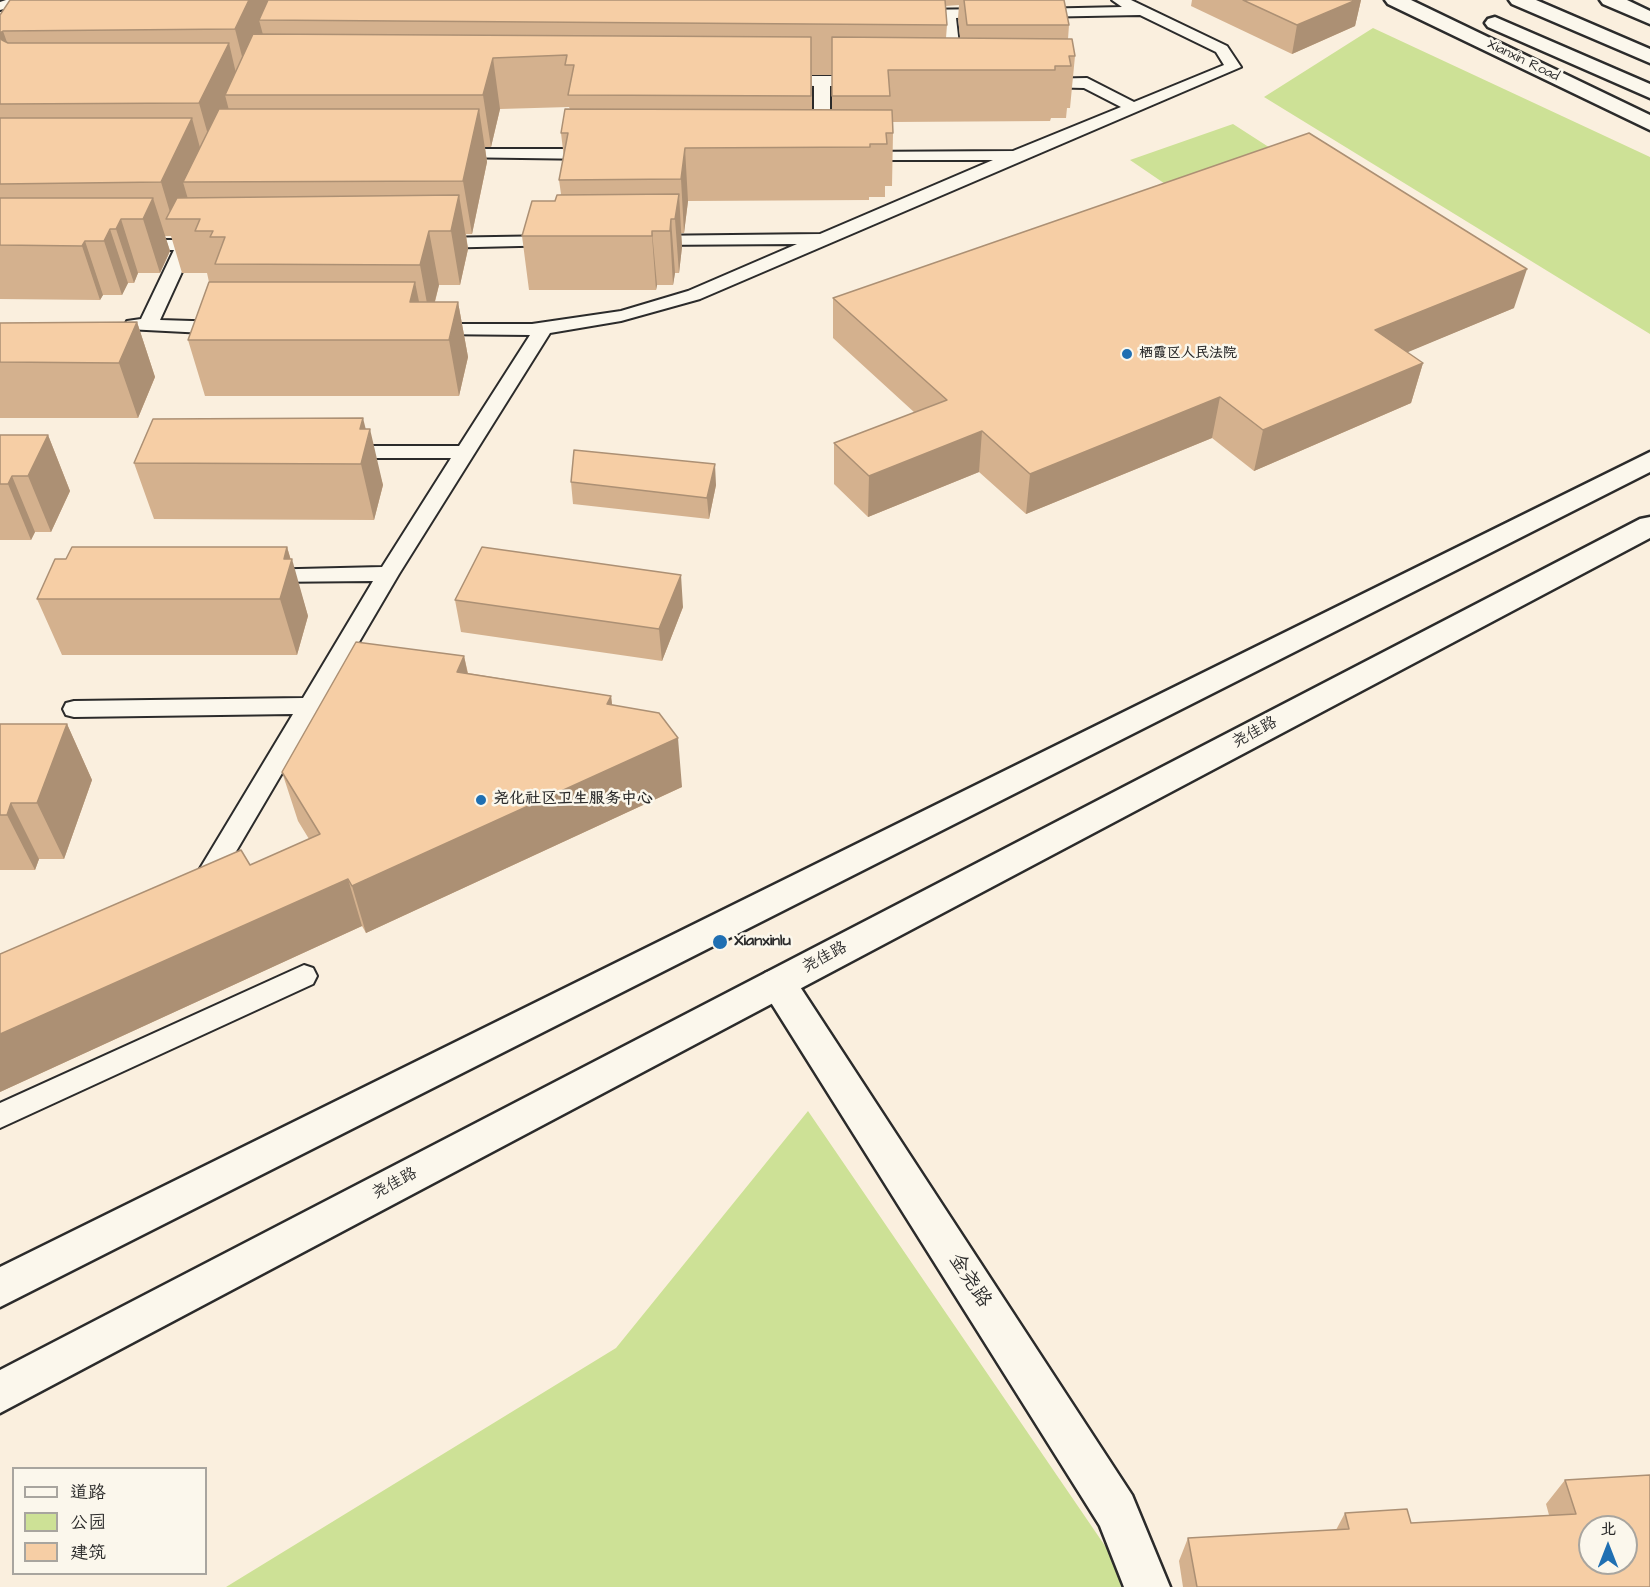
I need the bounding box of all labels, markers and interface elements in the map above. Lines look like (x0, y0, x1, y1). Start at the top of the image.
street label: Xianxin Road (1484, 36, 1562, 86)
place label: 栖霞区人民法院 (1139, 346, 1237, 362)
marker: 栖霞区人民法院 (1120, 347, 1134, 361)
street label: 尧佳路 (1229, 713, 1281, 753)
place label: 尧化社区卫生服务中心 (493, 790, 653, 810)
marker: 尧化社区卫生服务中心 (474, 793, 488, 807)
place label: Xianxinlu (734, 932, 791, 952)
marker: Xianxinlu (711, 933, 729, 951)
street label: 尧佳路 (799, 938, 851, 978)
street label: 尧佳路 (369, 1164, 421, 1204)
street label: 金尧路 (943, 1249, 995, 1313)
legend (12, 1467, 207, 1575)
text: 道路 (70, 1480, 106, 1505)
text: 公园 (70, 1510, 106, 1535)
north arrow (1578, 1515, 1638, 1575)
text: 北 (1600, 1518, 1616, 1540)
text: 建筑 (70, 1540, 106, 1565)

